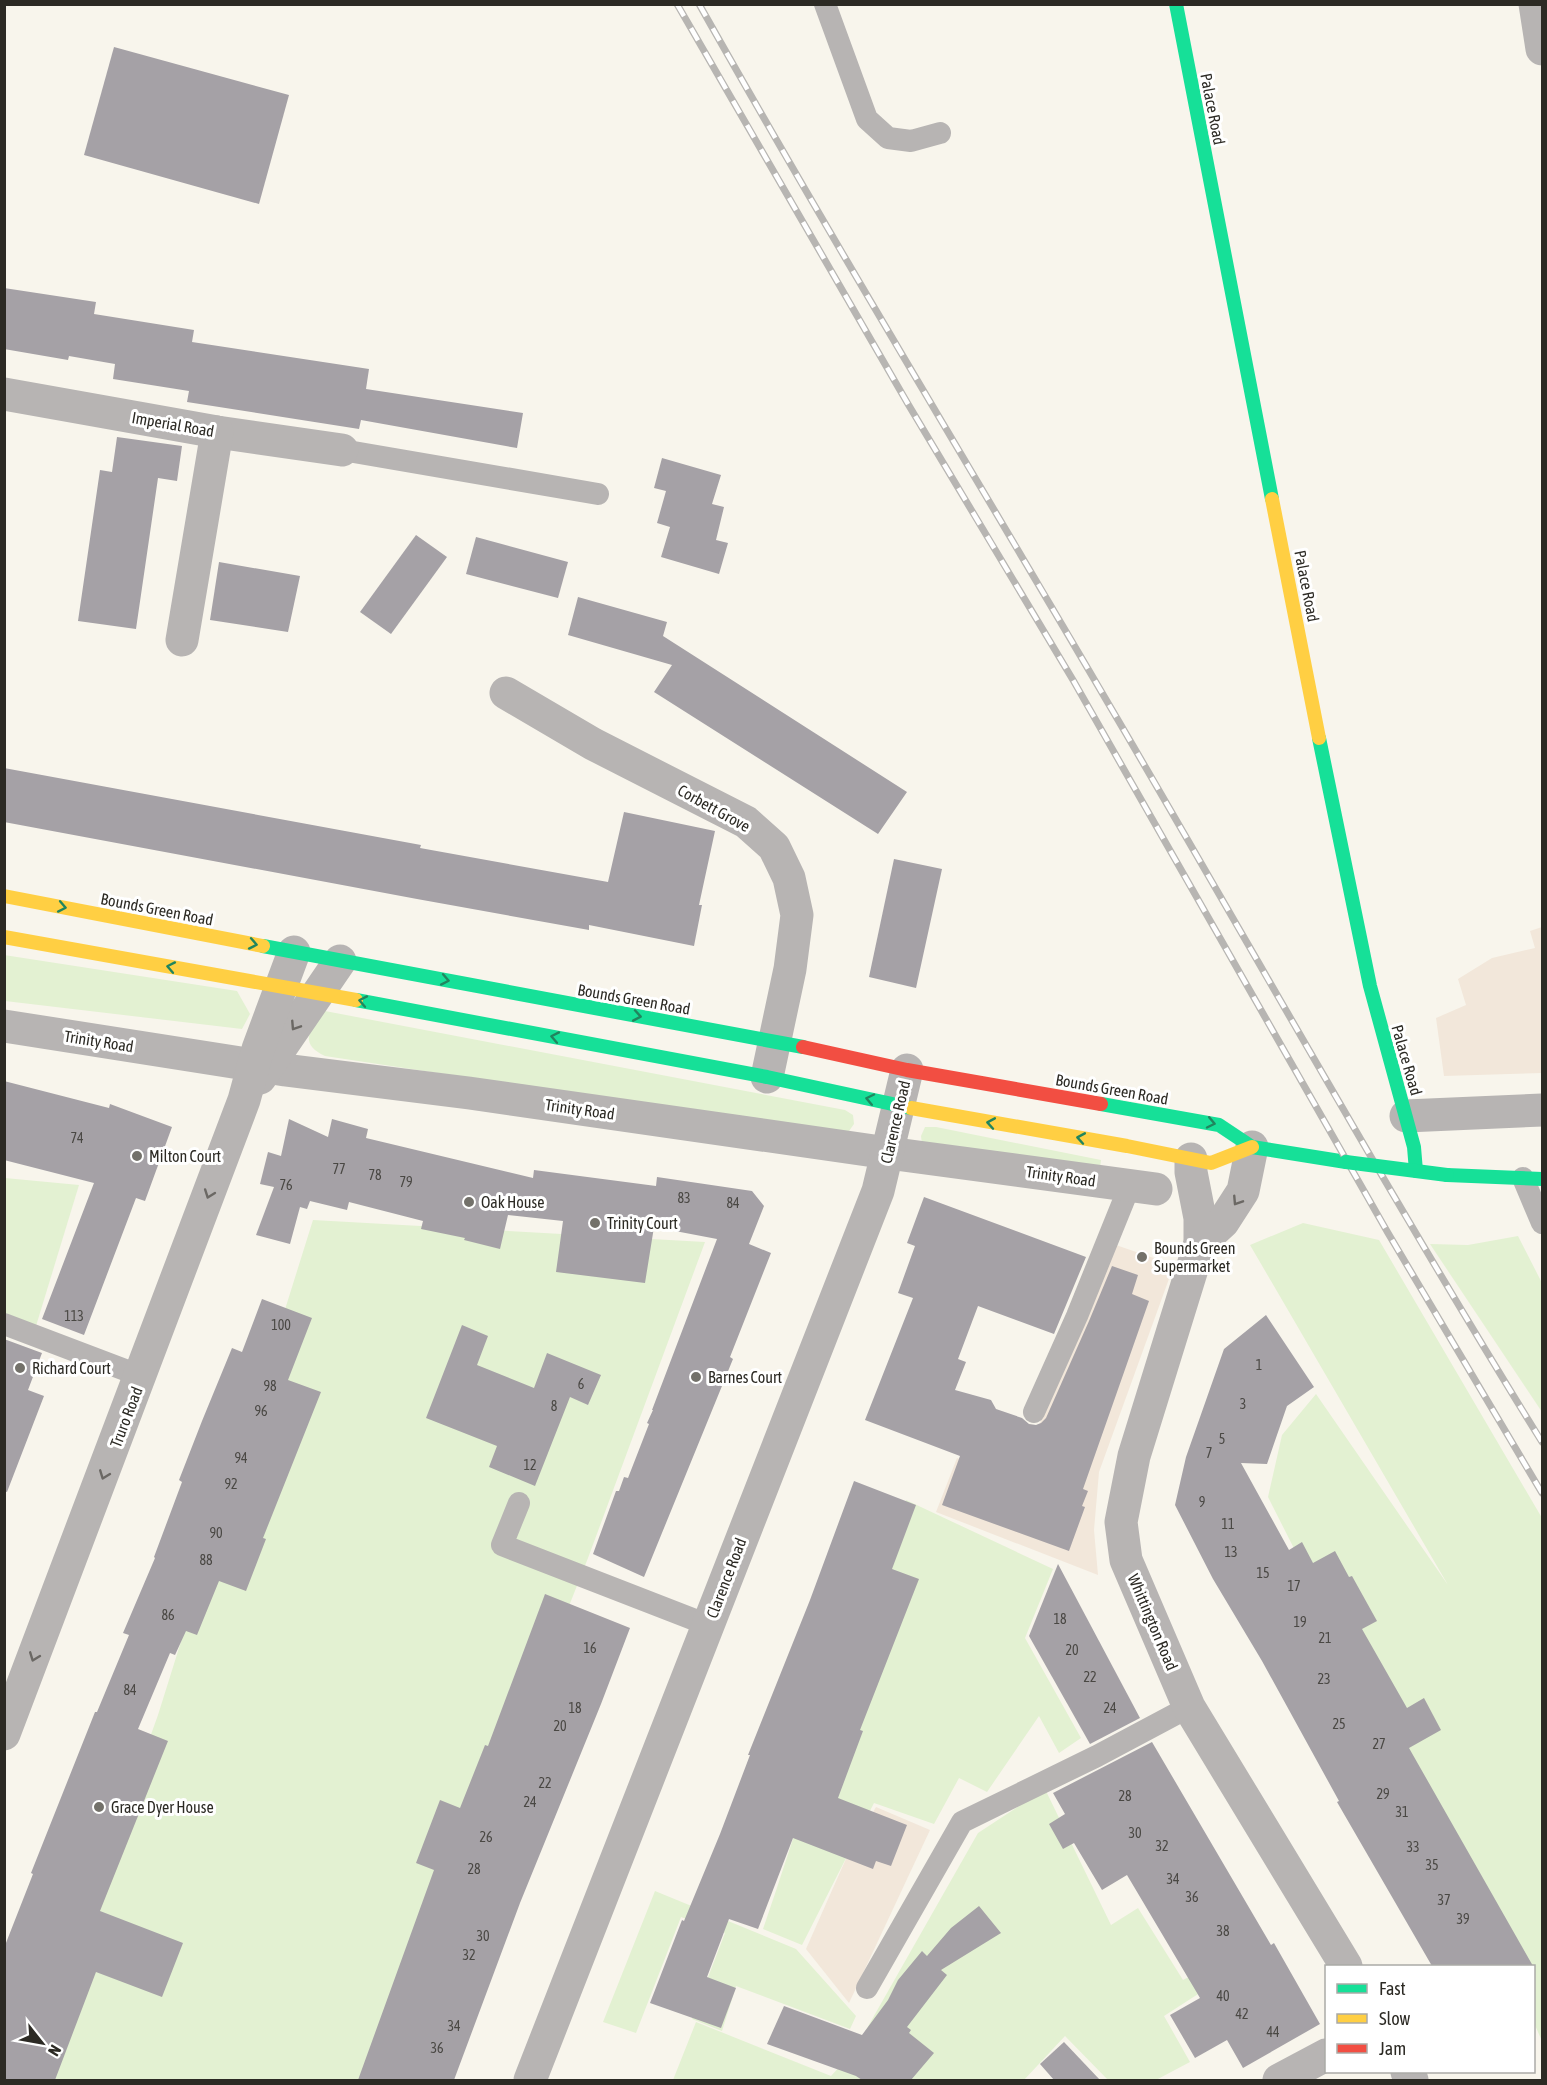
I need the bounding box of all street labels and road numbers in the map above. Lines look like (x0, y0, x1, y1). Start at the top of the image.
street label: Palace Road (1197, 72, 1229, 146)
street label: Imperial Road (130, 408, 216, 441)
street label: Palace Road (1291, 549, 1323, 623)
street label: Corbett Grove (675, 781, 753, 835)
street label: Bounds Green Road (99, 889, 215, 929)
street label: Bounds Green Road (576, 980, 692, 1018)
street label: Palace Road (1388, 1023, 1426, 1097)
street label: Trinity Road (63, 1027, 135, 1056)
street label: Bounds Green Road (1054, 1070, 1170, 1108)
street label: Clarence Road (877, 1079, 913, 1165)
street label: Trinity Road (544, 1095, 616, 1124)
street label: Trinity Road (1025, 1162, 1097, 1191)
street label: Truro Road (106, 1384, 146, 1450)
street label: Clarence Road (702, 1535, 750, 1621)
street label: Whittington Road (1124, 1571, 1181, 1673)

